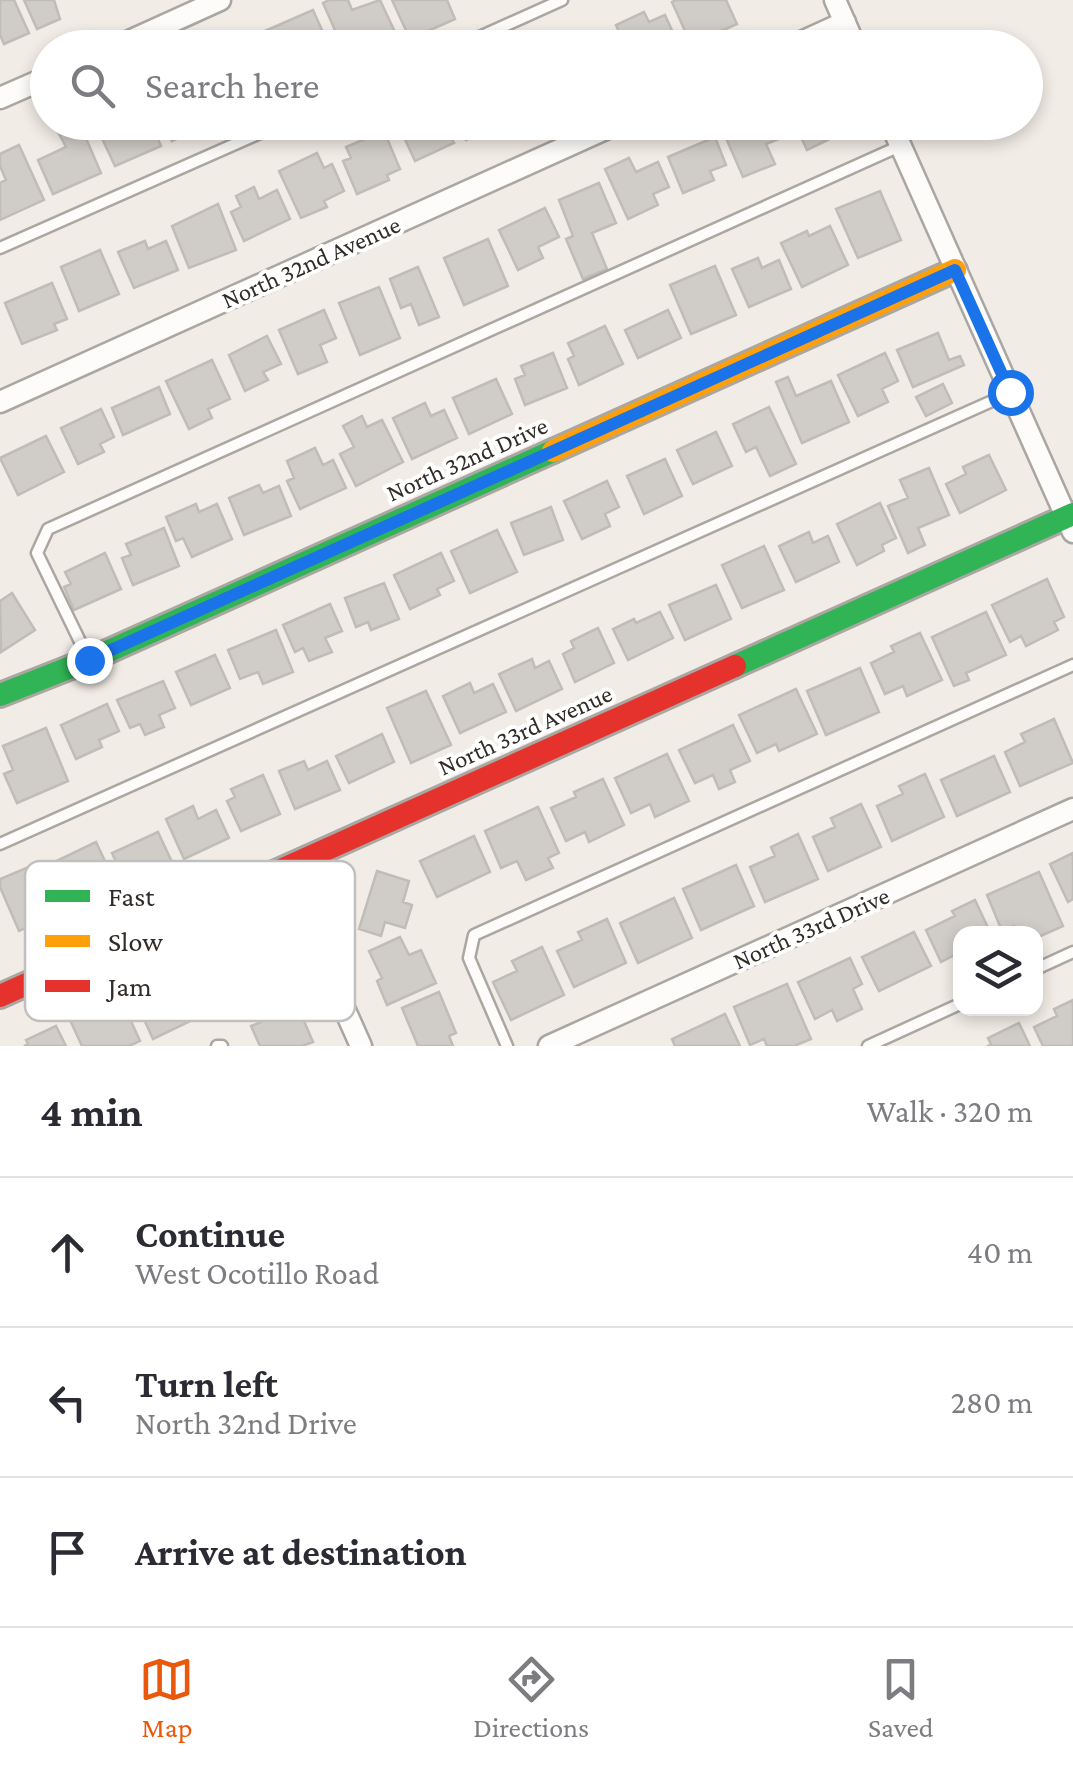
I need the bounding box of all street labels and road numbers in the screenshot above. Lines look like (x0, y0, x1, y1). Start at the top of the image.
street label: North 32nd Avenue (218, 211, 404, 313)
street label: North 32nd Drive (382, 411, 552, 507)
street label: North 33rd Avenue (434, 680, 616, 780)
street label: North 33rd Drive (729, 881, 893, 975)

